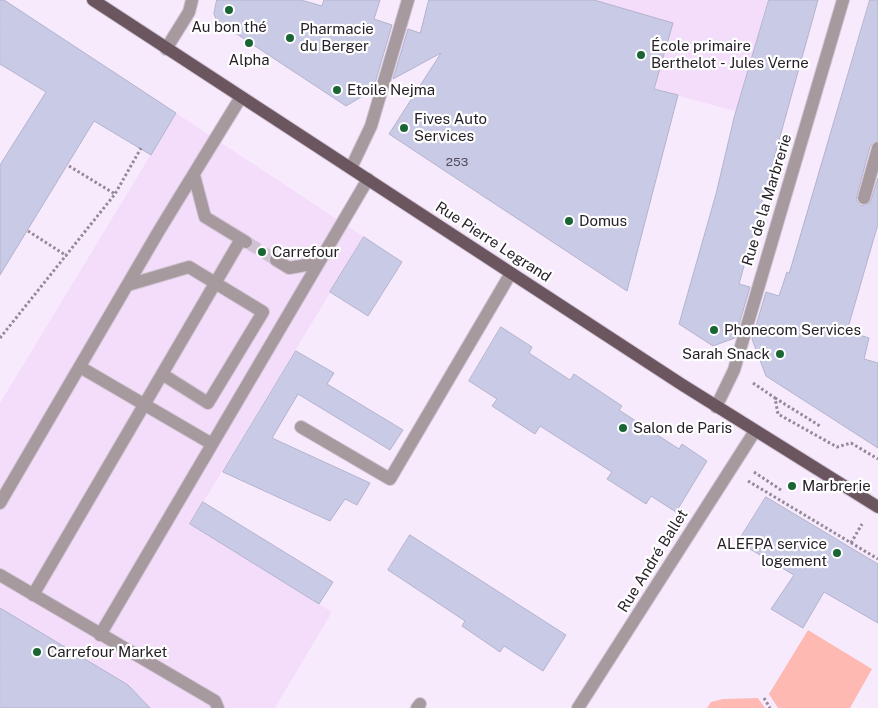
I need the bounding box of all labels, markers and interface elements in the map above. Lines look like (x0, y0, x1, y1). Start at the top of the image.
marker: Au bon thé (223, 4, 235, 16)
place label: Au bon thé (191, 18, 267, 36)
place label: Pharmacie du Berger (300, 20, 374, 55)
marker: Pharmacie du Berger (284, 32, 296, 44)
marker: Alpha (243, 37, 255, 49)
place label: École primaire Berthelot - Jules Verne (651, 37, 809, 72)
marker: École primaire Berthelot - Jules Verne (635, 49, 647, 61)
place label: Alpha (229, 51, 269, 69)
place label: Etoile Nejma (347, 81, 435, 99)
marker: Etoile Nejma (331, 84, 343, 96)
place label: Fives Auto Services (414, 110, 487, 145)
marker: Fives Auto Services (398, 122, 410, 134)
street label: Rue de la Marbrerie (738, 132, 796, 268)
house number: 253 (446, 155, 468, 169)
street label: Rue Pierre Legrand (432, 198, 554, 286)
place label: Domus (579, 212, 627, 230)
marker: Domus (563, 215, 575, 227)
place label: Carrefour (272, 243, 339, 261)
marker: Carrefour (256, 246, 268, 258)
place label: Phonecom Services (724, 321, 861, 339)
marker: Phonecom Services (708, 324, 720, 336)
place label: Sarah Snack (682, 345, 770, 363)
marker: Sarah Snack (774, 348, 786, 360)
place label: Salon de Paris (633, 419, 732, 437)
marker: Salon de Paris (617, 422, 629, 434)
place label: Marbrerie (802, 477, 871, 495)
marker: Marbrerie (786, 480, 798, 492)
street label: Rue André Ballet (614, 506, 692, 616)
place label: ALEFPA service logement (716, 535, 827, 570)
marker: ALEFPA service logement (831, 547, 843, 559)
place label: Carrefour Market (47, 643, 167, 661)
marker: Carrefour Market (31, 646, 43, 658)

